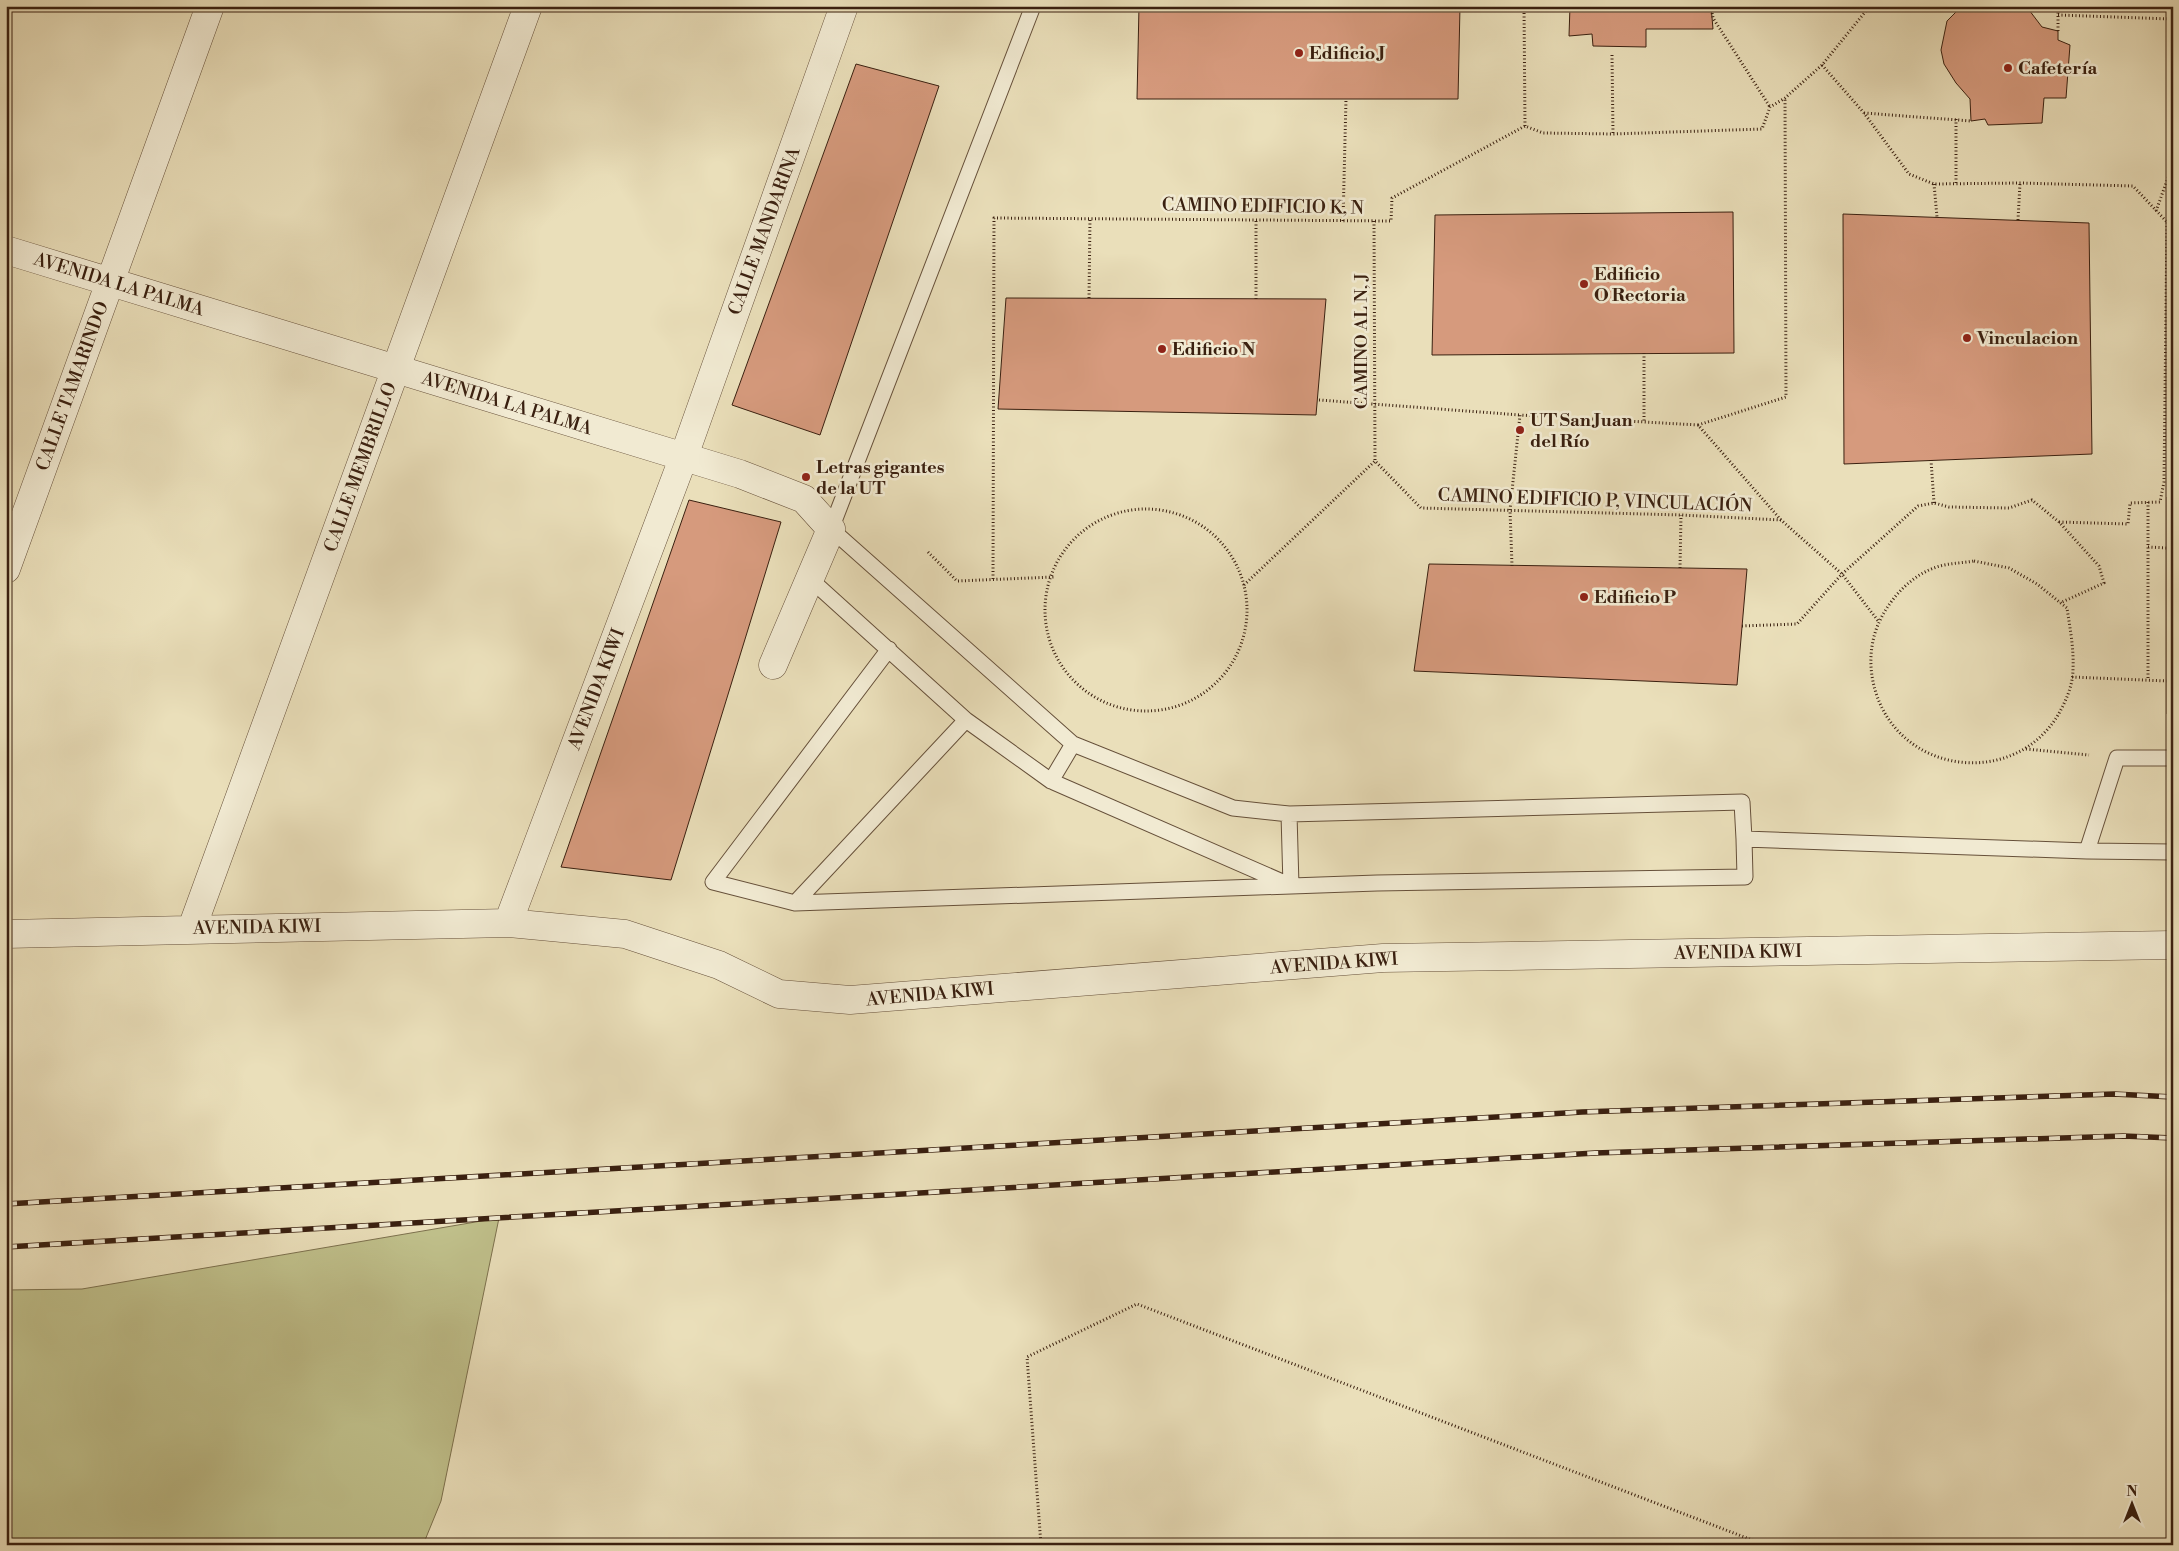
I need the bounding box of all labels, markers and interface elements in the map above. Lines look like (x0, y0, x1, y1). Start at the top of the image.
place label: Edificio J (1309, 42, 1385, 65)
marker: Edificio J (1293, 47, 1305, 59)
place label: Cafetería (2018, 57, 2097, 80)
marker: Cafetería (2002, 62, 2014, 74)
street label: CALLE MANDARINA (723, 143, 806, 318)
street label: CAMINO EDIFICIO K, N (1162, 193, 1365, 220)
street label: AVENIDA LA PALMA (30, 247, 207, 322)
place label: Edificio O Rectoria (1594, 263, 1686, 307)
street label: CAMINO AL N, J (1350, 273, 1373, 409)
marker: Edificio O Rectoria (1578, 278, 1590, 290)
street label: CALLE TAMARINDO (31, 298, 114, 474)
place label: Vinculacion (1976, 327, 2078, 350)
marker: Vinculacion (1961, 332, 1973, 344)
place label: Edificio N (1172, 338, 1255, 361)
marker: Edificio N (1156, 343, 1168, 355)
street label: AVENIDA LA PALMA (418, 366, 595, 441)
street label: CALLE MEMBRILLO (319, 379, 402, 555)
place label: UT San Juan del Río (1530, 409, 1633, 453)
marker: UT San Juan del Río (1514, 424, 1526, 436)
place label: Letras gigantes de la UT (816, 456, 945, 500)
marker: Letras gigantes de la UT (800, 471, 812, 483)
street label: CAMINO EDIFICIO P, VINCULACIÓN (1437, 484, 1753, 518)
place label: Edificio P (1594, 586, 1676, 609)
marker: Edificio P (1578, 591, 1590, 603)
street label: AVENIDA KIWI (562, 625, 630, 754)
street label: AVENIDA KIWI (192, 915, 321, 940)
street label: AVENIDA KIWI (1673, 940, 1802, 965)
street label: AVENIDA KIWI (1268, 948, 1399, 980)
street label: AVENIDA KIWI (864, 977, 995, 1012)
north arrow (2106, 1478, 2156, 1528)
text: N (2126, 1483, 2138, 1501)

